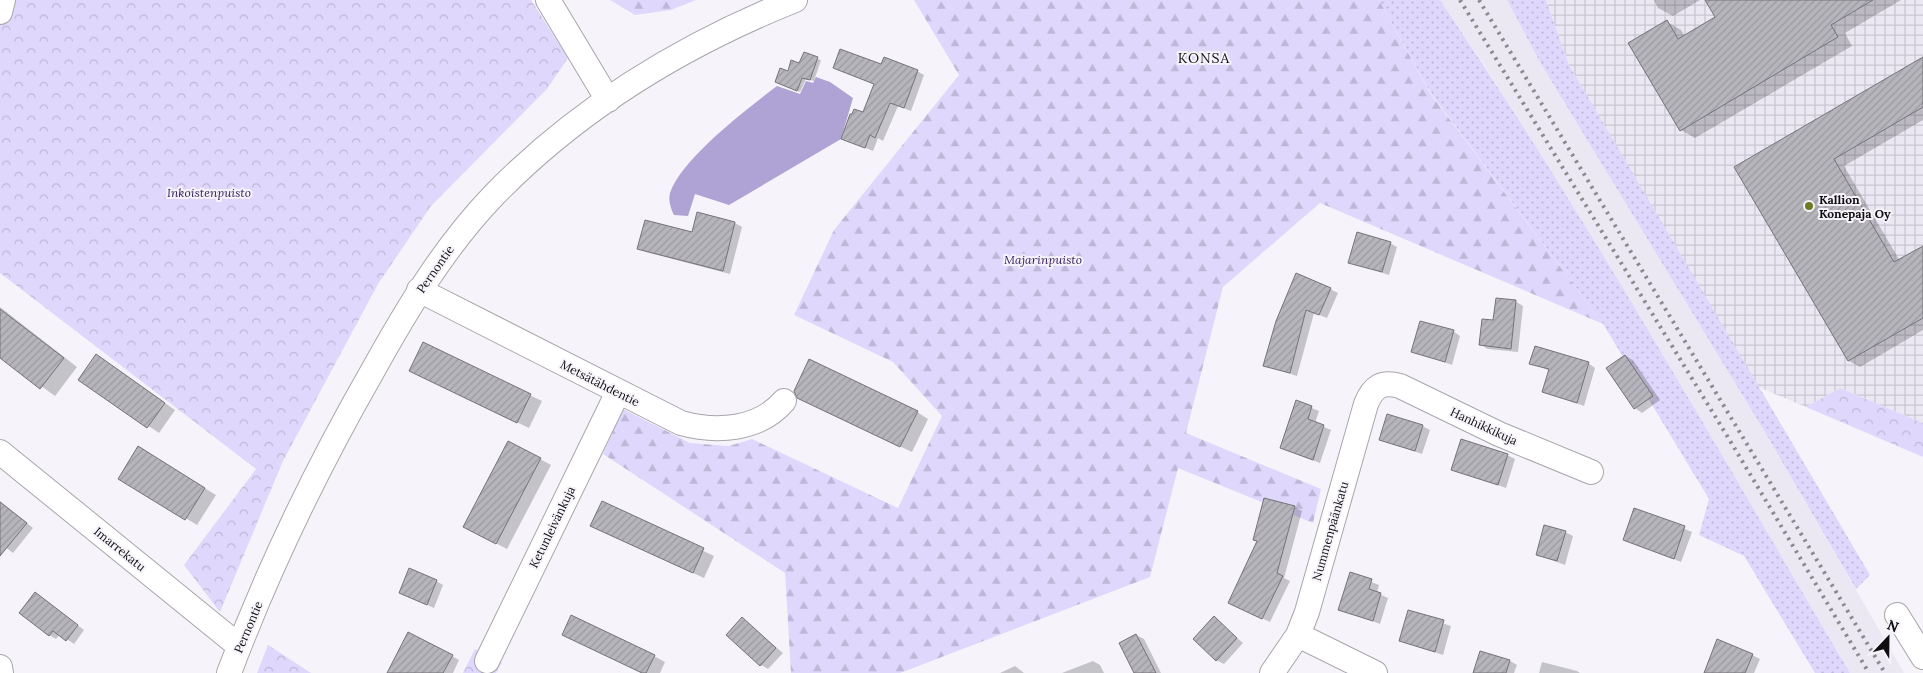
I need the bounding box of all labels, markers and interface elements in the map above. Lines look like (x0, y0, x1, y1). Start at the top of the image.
district label: KONSA (1178, 49, 1230, 67)
park label: Inkoistenpuisto (167, 185, 251, 200)
place label: Kallion Konepaja Oy (1819, 192, 1891, 221)
marker: Kallion Konepaja Oy (1803, 200, 1815, 212)
street label: Pernontie (413, 242, 457, 296)
park label: Majarinpuisto (1004, 252, 1082, 267)
street label: Metsätähdentie (558, 357, 643, 410)
street label: Hanhikkikuja (1448, 404, 1520, 448)
street label: Nummenpäänkatu (1309, 480, 1351, 582)
street label: Ketunleivänkuja (526, 484, 578, 570)
street label: Imarrekatu (91, 524, 149, 574)
street label: Pernontie (230, 598, 266, 655)
north arrow (1863, 613, 1913, 663)
text: N (1884, 616, 1901, 636)

